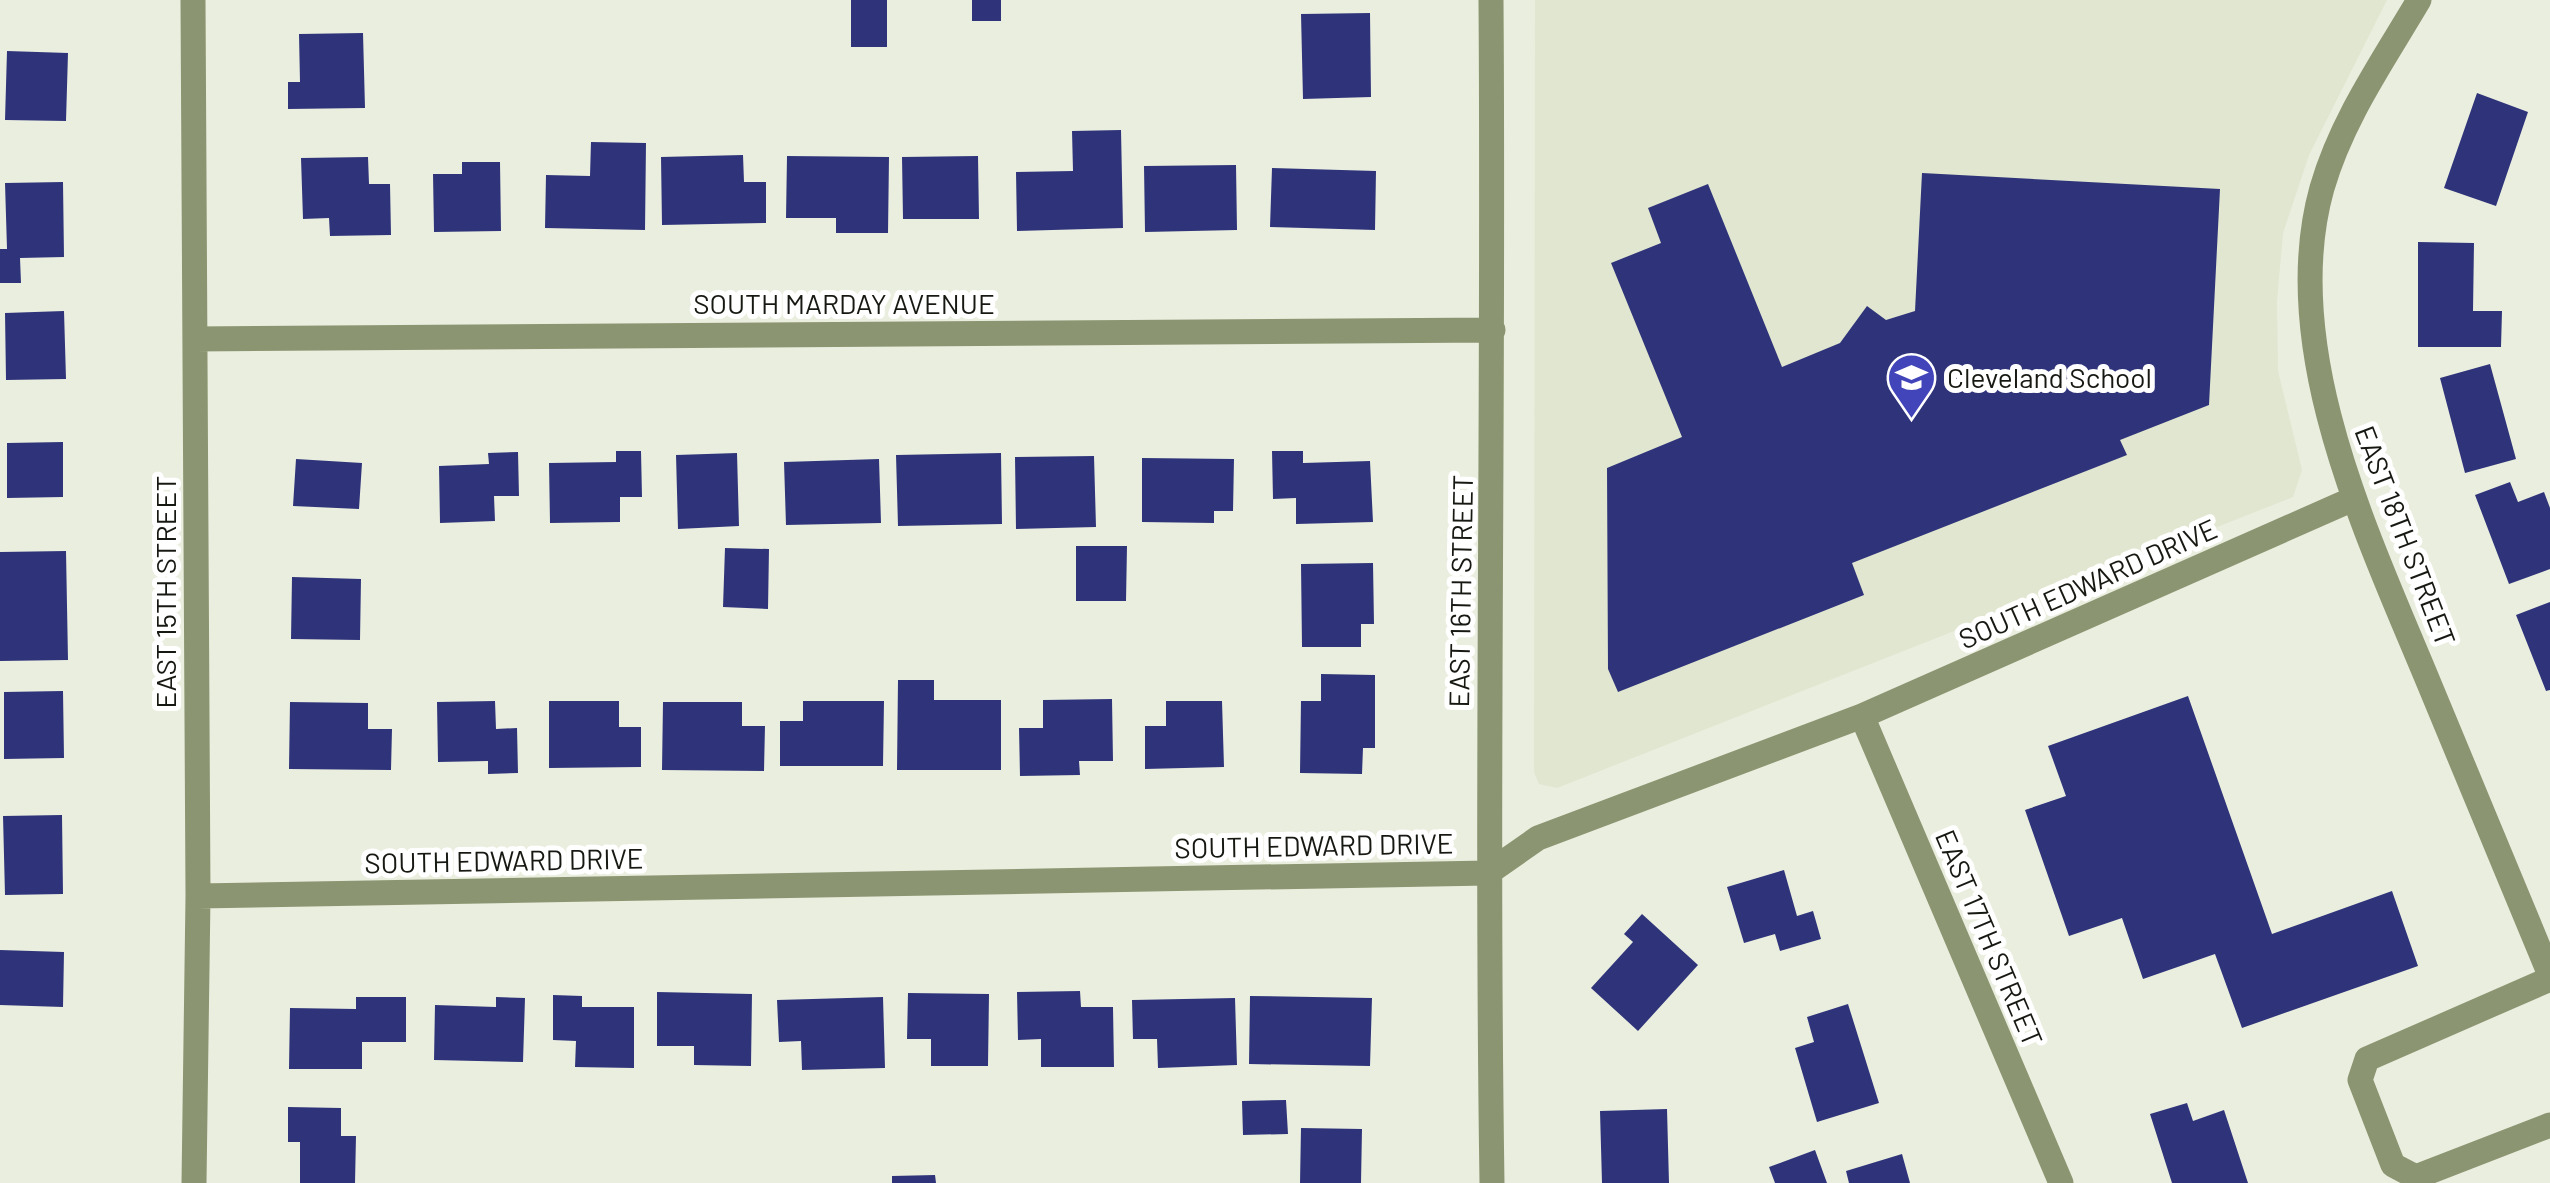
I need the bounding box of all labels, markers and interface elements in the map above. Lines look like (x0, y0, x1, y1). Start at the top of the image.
street label: SOUTH MARDAY AVENUE (693, 286, 995, 320)
school or university icon: Cleveland School (1886, 352, 1938, 420)
place label: Cleveland School (1947, 360, 2152, 394)
street label: EAST 18TH STREET (2348, 421, 2464, 651)
street label: EAST 16TH STREET (1441, 474, 1479, 708)
street label: EAST 15TH STREET (148, 476, 182, 708)
street label: SOUTH EDWARD DRIVE (1953, 511, 2222, 655)
street label: EAST 17TH STREET (1929, 824, 2051, 1051)
street label: SOUTH EDWARD DRIVE (1174, 826, 1454, 864)
street label: SOUTH EDWARD DRIVE (364, 841, 644, 879)

